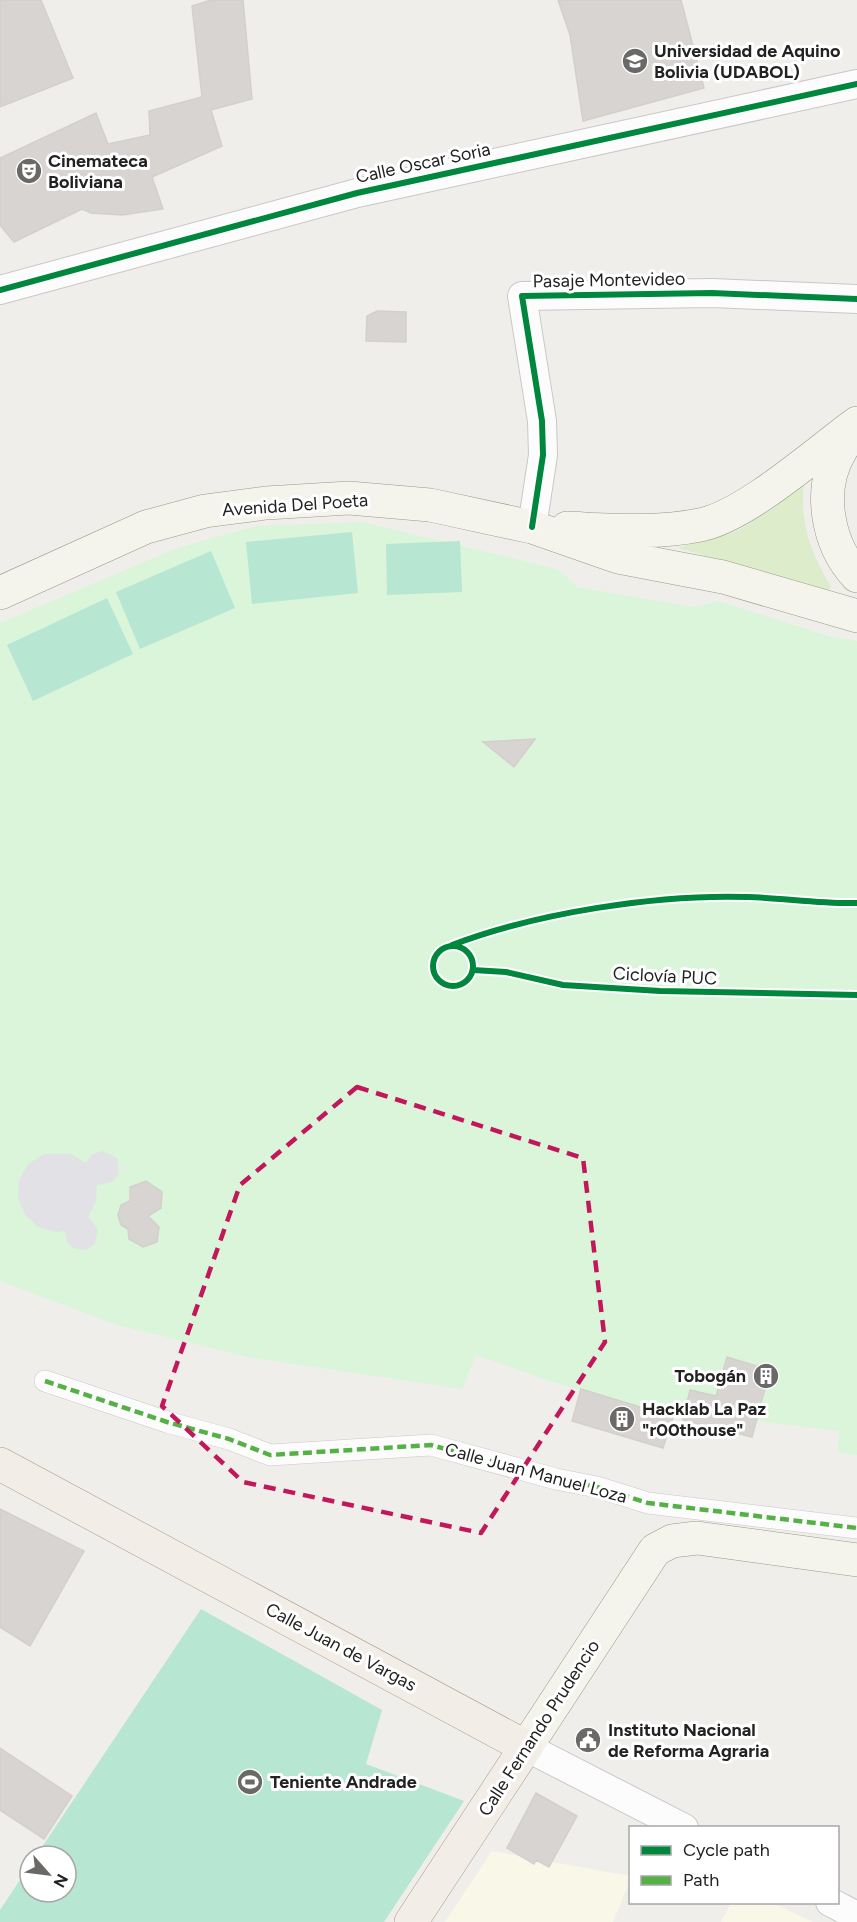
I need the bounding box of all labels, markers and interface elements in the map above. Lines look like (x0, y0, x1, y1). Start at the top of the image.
place label: Universidad de Aquino Bolivia (UDABOL) (654, 40, 840, 83)
school or university icon: Universidad de Aquino Bolivia (UDABOL) (620, 46, 650, 76)
street label: Calle Oscar Soria (354, 138, 492, 188)
place label: Cinemateca Boliviana (48, 150, 148, 193)
theatre icon: Cinemateca Boliviana (14, 156, 44, 186)
street label: Pasaje Montevideo (533, 268, 685, 292)
street label: Avenida Del Poeta (221, 489, 369, 521)
street label: Ciclovía PUC (612, 962, 718, 990)
building icon: Tobogán (751, 1361, 781, 1391)
place label: Tobogán (674, 1365, 746, 1387)
place label: Hacklab La Paz "r00thouse" (642, 1398, 766, 1441)
building icon: Hacklab La Paz "r00thouse" (607, 1404, 637, 1434)
street label: Calle Juan Manuel Loza (442, 1438, 630, 1508)
street label: Calle Juan de Vargas (262, 1598, 420, 1696)
street label: Calle Fernando Prudencio (474, 1636, 604, 1820)
place label: Instituto Nacional de Reforma Agraria (608, 1719, 769, 1762)
public building icon: Instituto Nacional de Reforma Agraria (573, 1725, 603, 1755)
sports icon: Teniente Andrade (235, 1767, 265, 1797)
place label: Teniente Andrade (270, 1771, 417, 1793)
legend (629, 1826, 839, 1904)
text: Cycle path (683, 1839, 770, 1861)
north arrow (18, 1844, 78, 1904)
text: Path (683, 1869, 719, 1891)
text: N (50, 1871, 72, 1891)

